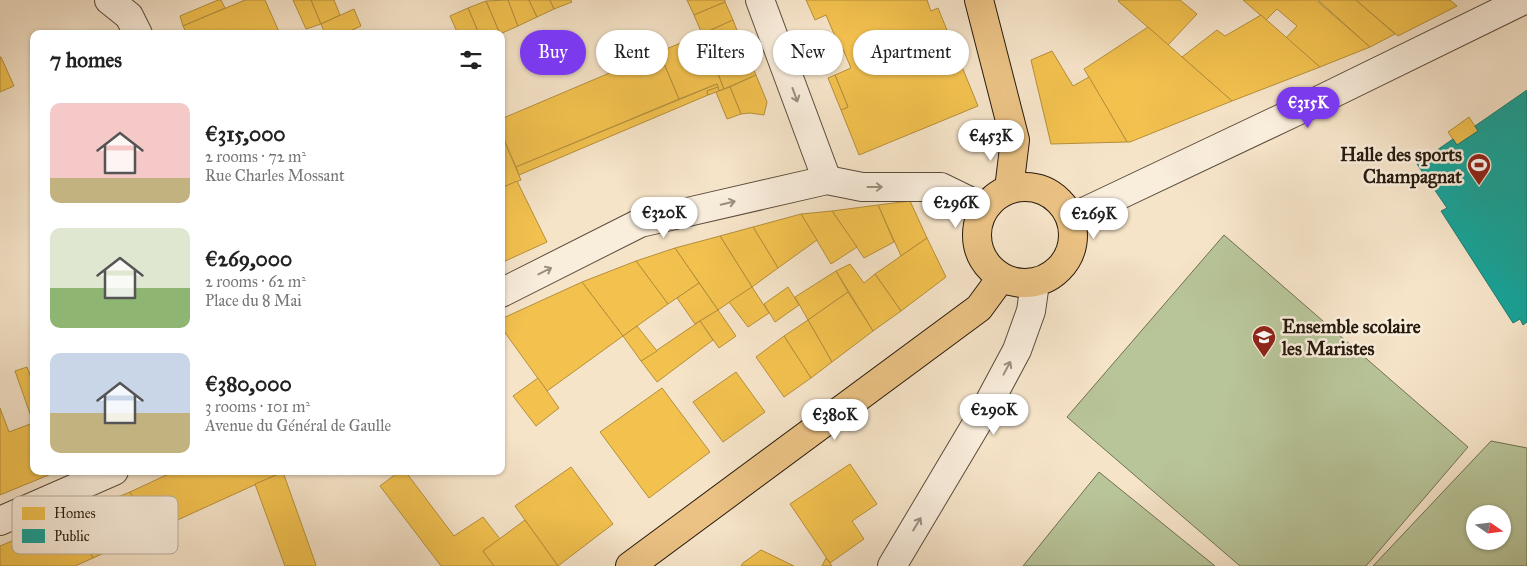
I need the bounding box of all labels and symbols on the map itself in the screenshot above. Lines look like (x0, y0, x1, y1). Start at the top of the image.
pin: €315K (1273, 86, 1343, 129)
one-way arrow (791, 87, 800, 102)
pin: €453K (956, 120, 1026, 162)
place label: Halle des sports Champagnat (1340, 143, 1462, 189)
sports icon: Halle des sports Champagnat (1466, 152, 1492, 186)
one-way arrow (866, 182, 882, 192)
pin: €296K (921, 186, 991, 229)
pin: €320K (629, 196, 699, 239)
one-way arrow (720, 198, 736, 207)
pin: €269K (1059, 198, 1129, 240)
one-way arrow (537, 266, 552, 276)
place label: Ensemble scolaire les Maristes (1281, 315, 1421, 360)
school or university icon: Ensemble scolaire les Maristes (1251, 324, 1277, 358)
one-way arrow (1002, 361, 1012, 376)
pin: €290K (959, 394, 1029, 436)
pin: €380K (800, 398, 870, 441)
legend (12, 496, 178, 554)
text: Homes (54, 505, 96, 522)
north arrow (1466, 505, 1511, 550)
one-way arrow (912, 518, 922, 532)
text: Public (54, 528, 90, 545)

